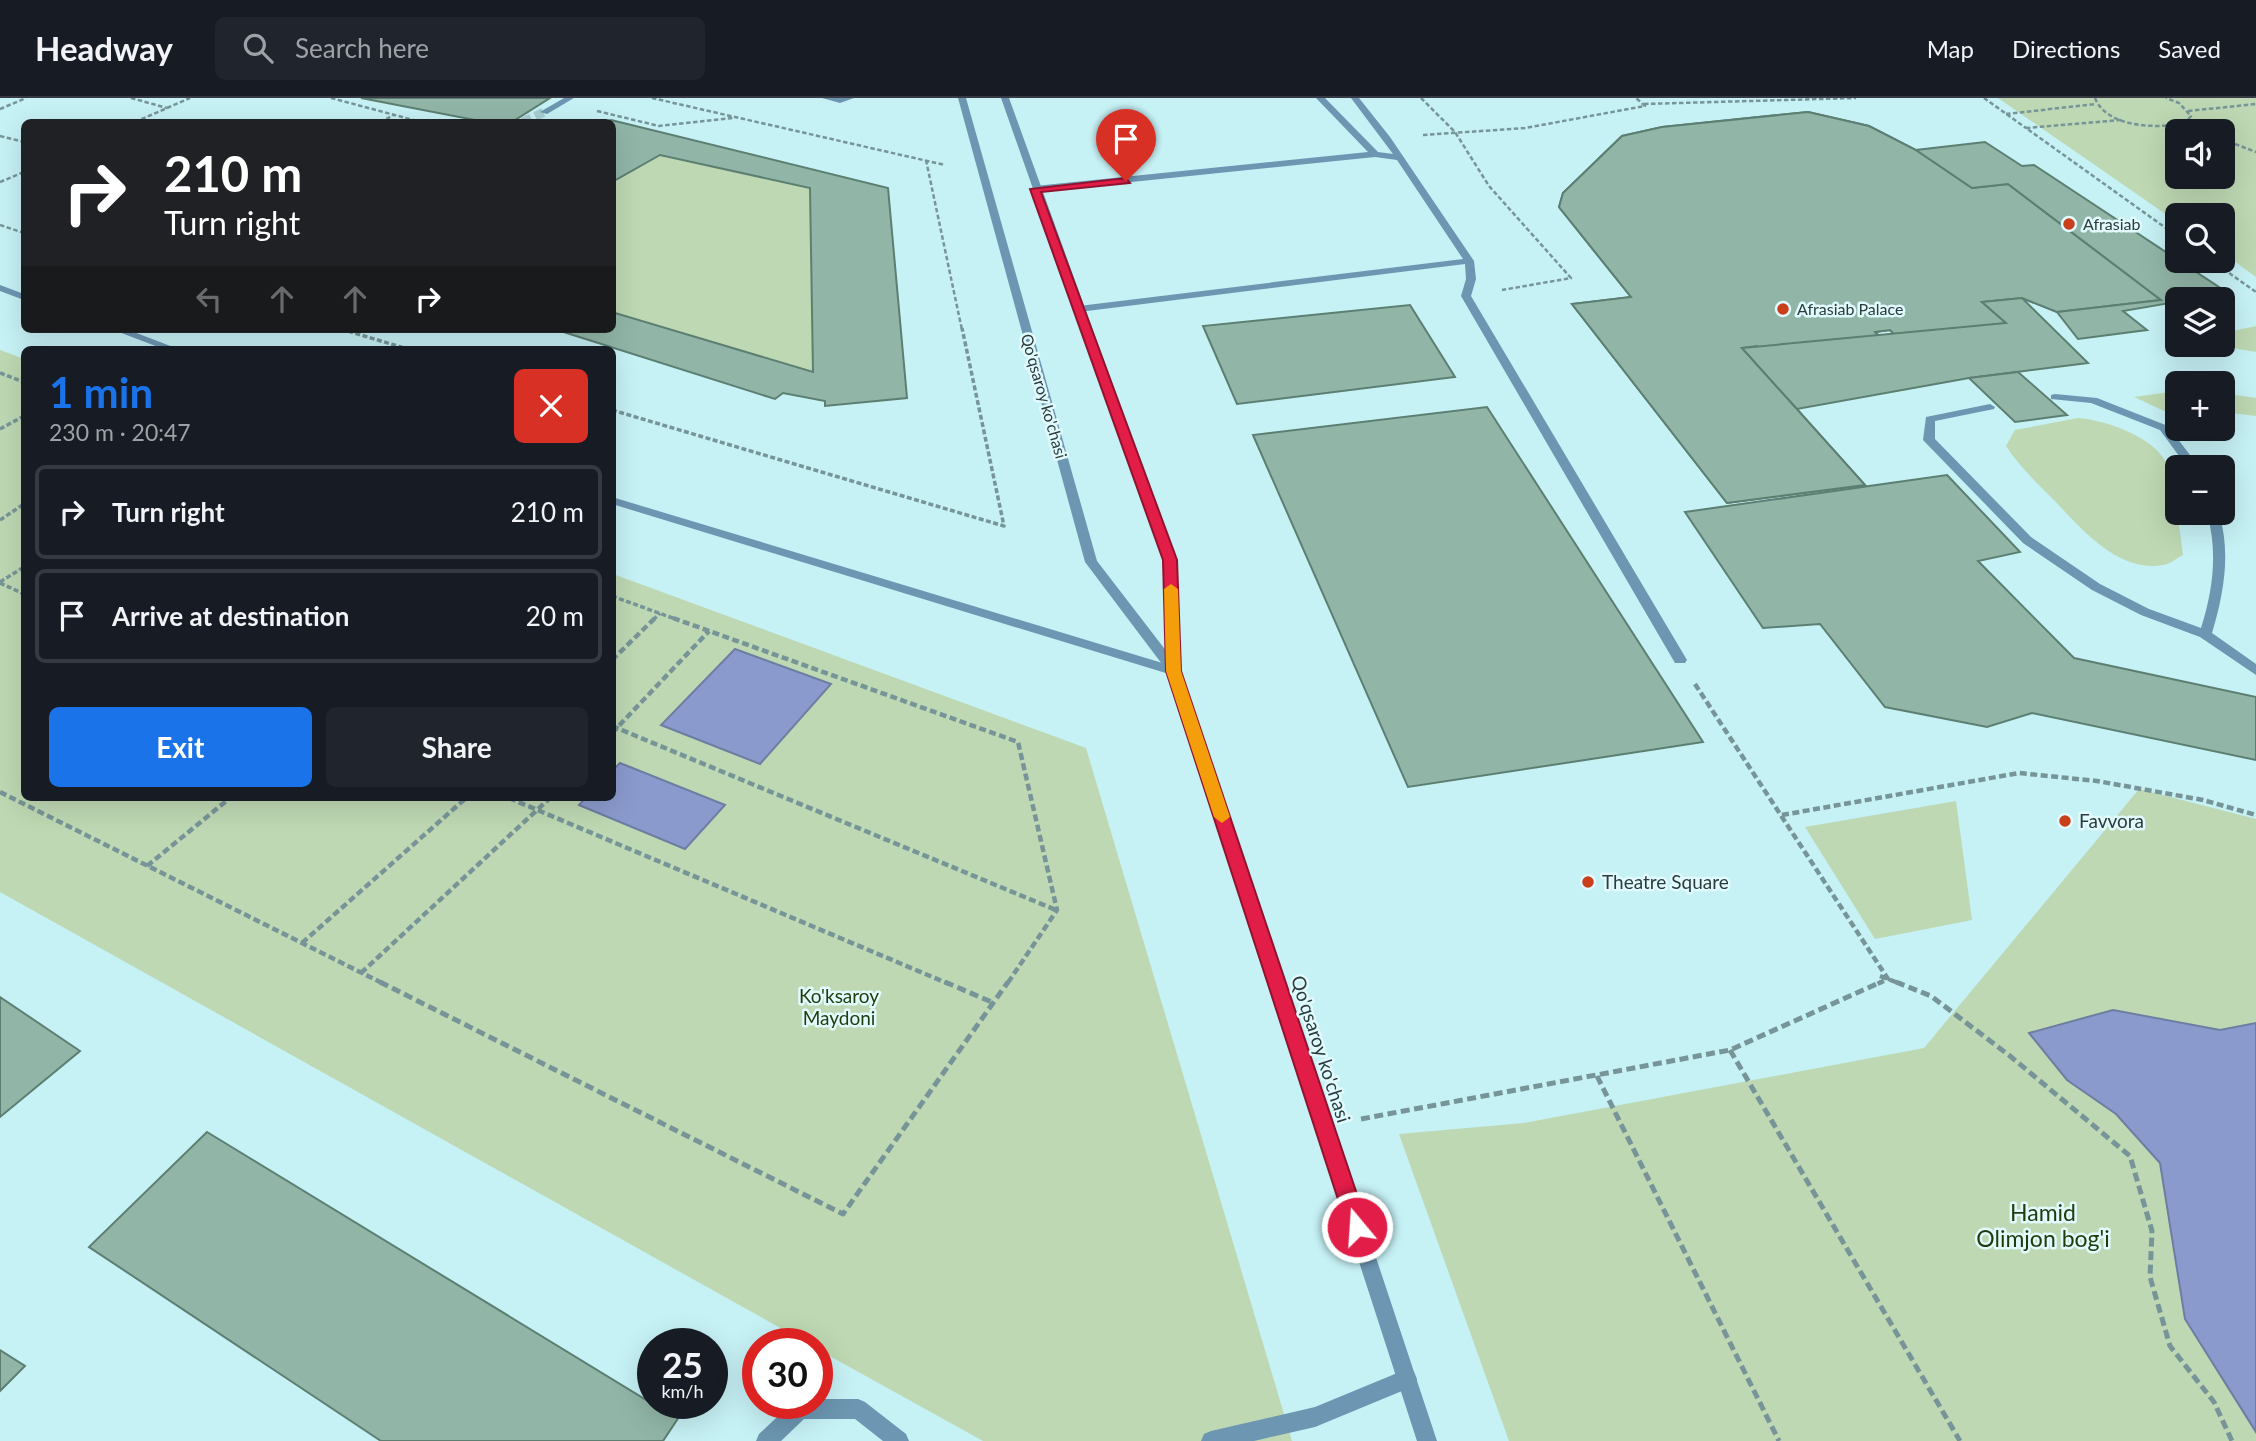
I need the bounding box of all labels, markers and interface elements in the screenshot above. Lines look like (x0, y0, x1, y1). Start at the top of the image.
search box (215, 17, 705, 80)
text: Headway (35, 28, 173, 68)
icon: search (239, 29, 277, 67)
text: Search here (295, 32, 429, 64)
text: Map (1927, 34, 1974, 63)
text: Directions (2012, 34, 2120, 63)
text: Saved (2158, 34, 2221, 63)
pin (1096, 109, 1156, 181)
map controls (2165, 119, 2235, 525)
button: sound (2165, 119, 2235, 189)
icon: arrive (1107, 120, 1145, 158)
text: 210 m (164, 144, 302, 202)
icon: right (49, 147, 140, 238)
text: Turn right (164, 203, 300, 242)
button: search (2165, 203, 2235, 273)
place label: Afrasiab (2083, 214, 2140, 233)
marker: Afrasiab (2061, 216, 2077, 232)
icon: left (190, 280, 228, 318)
icon: ahead (263, 280, 301, 318)
icon: ahead (336, 280, 374, 318)
icon: right (409, 280, 447, 318)
button: layers (2165, 287, 2235, 357)
place label: Afrasiab Palace (1797, 299, 1904, 318)
marker: Afrasiab Palace (1775, 301, 1791, 317)
street label: Qo'qsaroy ko'chasi (1018, 331, 1071, 461)
text: 1 min (49, 367, 153, 417)
button: close (514, 369, 588, 443)
button: + (2165, 371, 2235, 441)
text: 230 m · 20:47 (49, 418, 191, 446)
button: − (2165, 455, 2235, 525)
icon: right (53, 493, 91, 531)
text: Turn right (112, 496, 225, 528)
text: 210 m (511, 496, 584, 528)
icon: arrive (53, 597, 91, 635)
text: Arrive at destination (112, 600, 349, 632)
text: 20 m (526, 600, 584, 632)
button: Exit (49, 707, 312, 787)
button: Share (326, 707, 588, 787)
place label: Favvora (2079, 809, 2144, 832)
marker: Favvora (2057, 813, 2073, 829)
place label: Theatre Square (1602, 870, 1729, 893)
marker: Theatre Square (1580, 874, 1596, 890)
street label: Qo'qsaroy ko'chasi (1287, 972, 1356, 1125)
park label: Ko'ksaroy Maydoni (799, 984, 879, 1029)
position arrow (1320, 1190, 1394, 1264)
park label: Hamid Olimjon bog'i (1976, 1198, 2110, 1252)
speed limit sign: 30 (742, 1328, 833, 1419)
text: 25 (662, 1343, 703, 1385)
text: km/h (661, 1380, 704, 1402)

